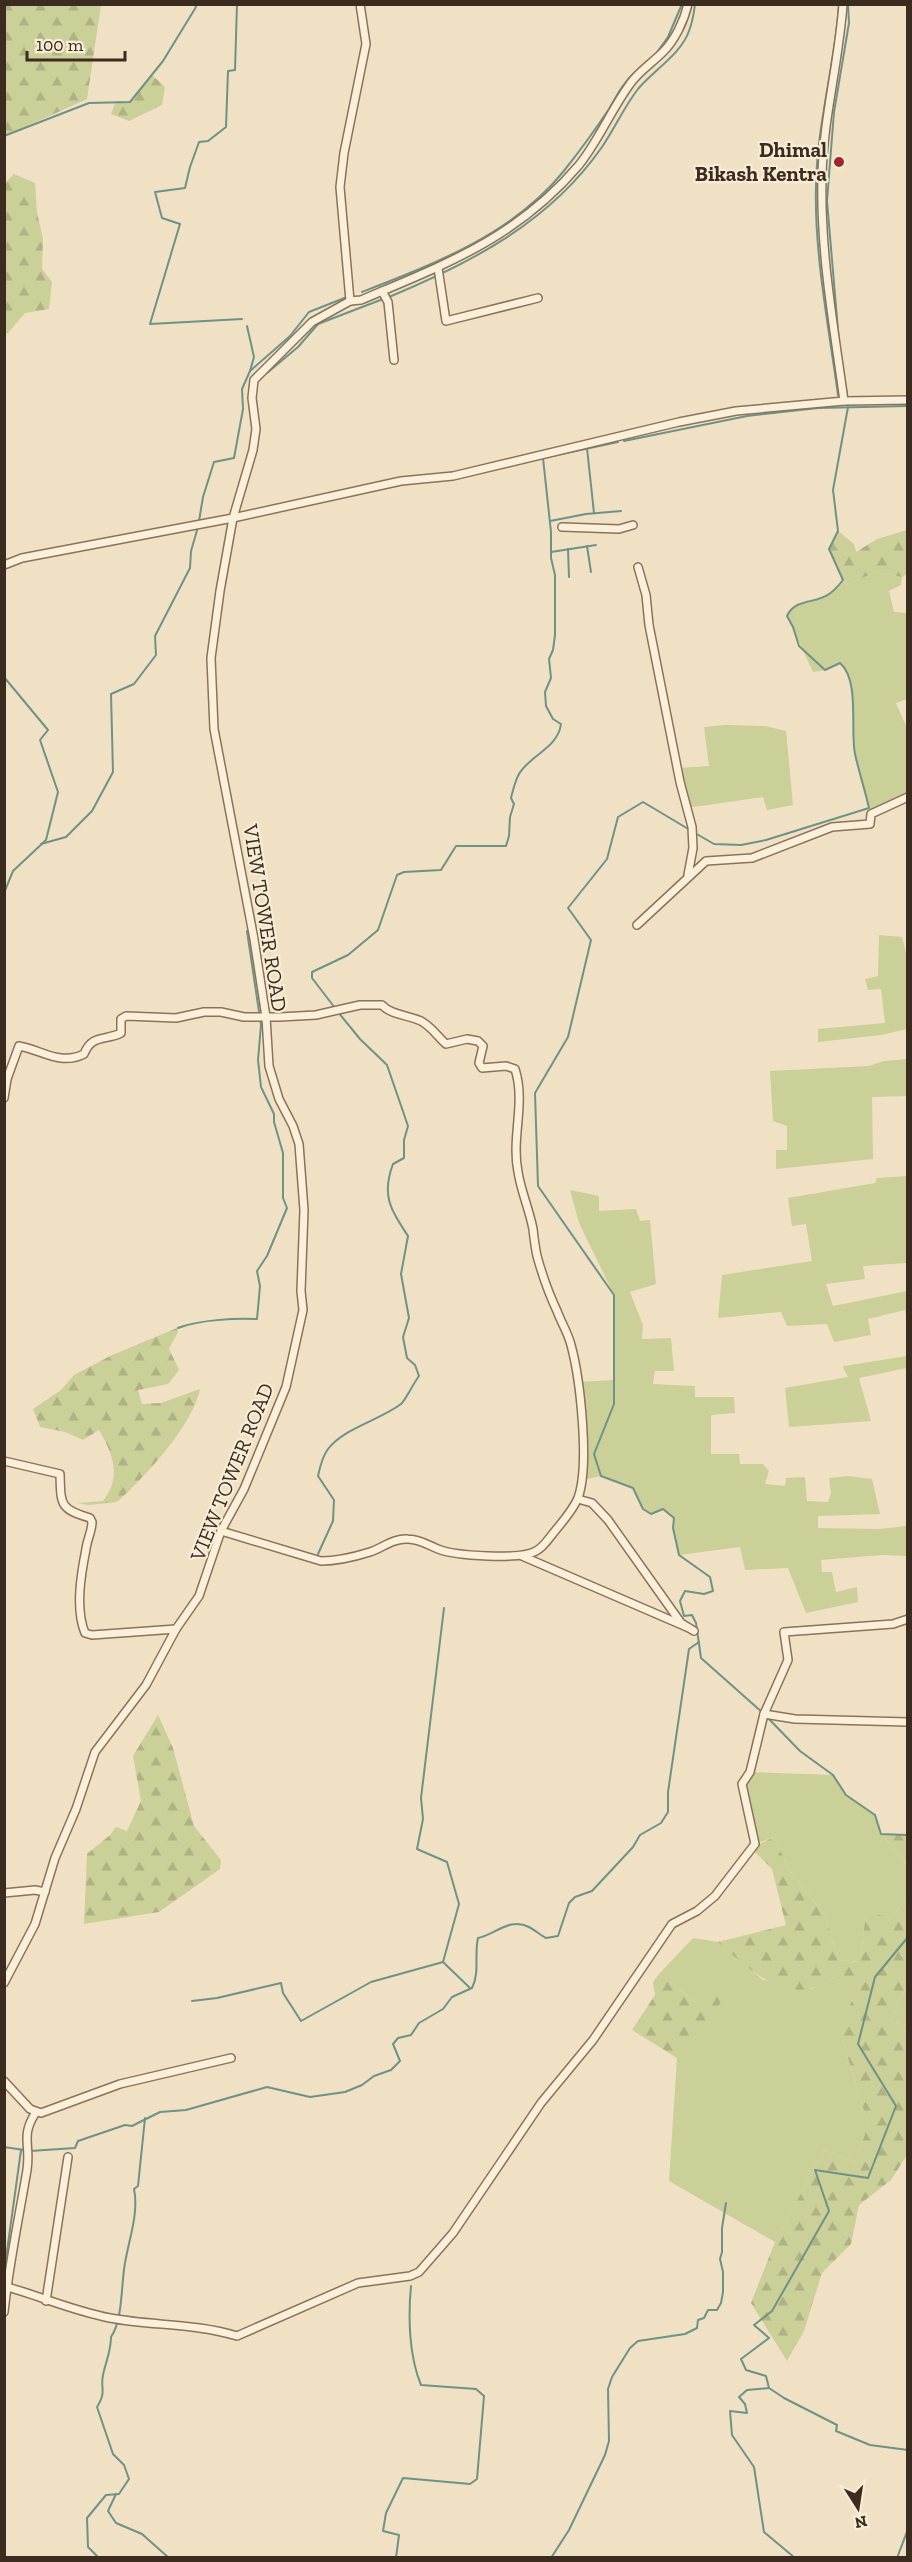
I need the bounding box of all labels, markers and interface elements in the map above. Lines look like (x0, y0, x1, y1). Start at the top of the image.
scale bar (27, 24, 124, 62)
text: 100 m (36, 34, 84, 56)
place label: Dhimal Bikash Kentra (695, 137, 827, 186)
marker: Dhimal Bikash Kentra (832, 155, 846, 169)
street label: VIEW TOWER ROAD (238, 821, 293, 1013)
street label: VIEW TOWER ROAD (184, 1379, 279, 1565)
north arrow (828, 2478, 888, 2538)
text: N (853, 2512, 869, 2533)

